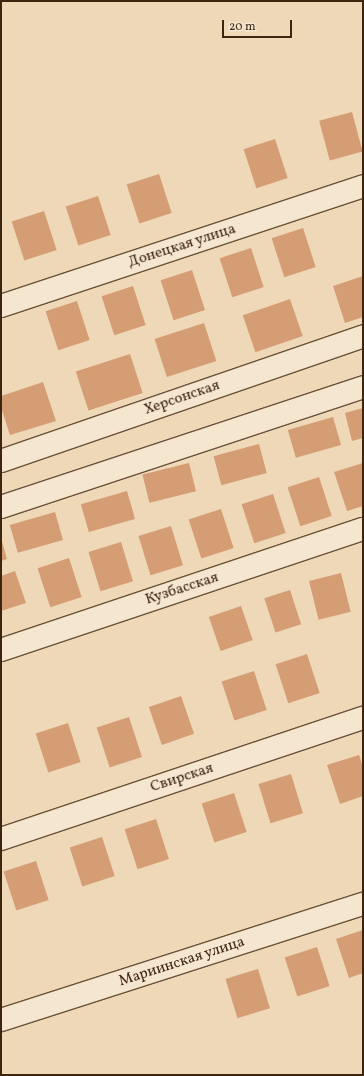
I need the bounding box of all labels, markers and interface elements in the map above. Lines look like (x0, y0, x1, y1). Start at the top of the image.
scale bar (224, 12, 294, 38)
text: 20 m (229, 19, 256, 35)
street label: Донецкая улица (126, 220, 238, 272)
street label: Херсонская (142, 377, 222, 419)
street label: Кузбасская (143, 569, 221, 609)
street label: Свирская (148, 759, 216, 797)
street label: Мариинская улица (117, 933, 247, 991)

